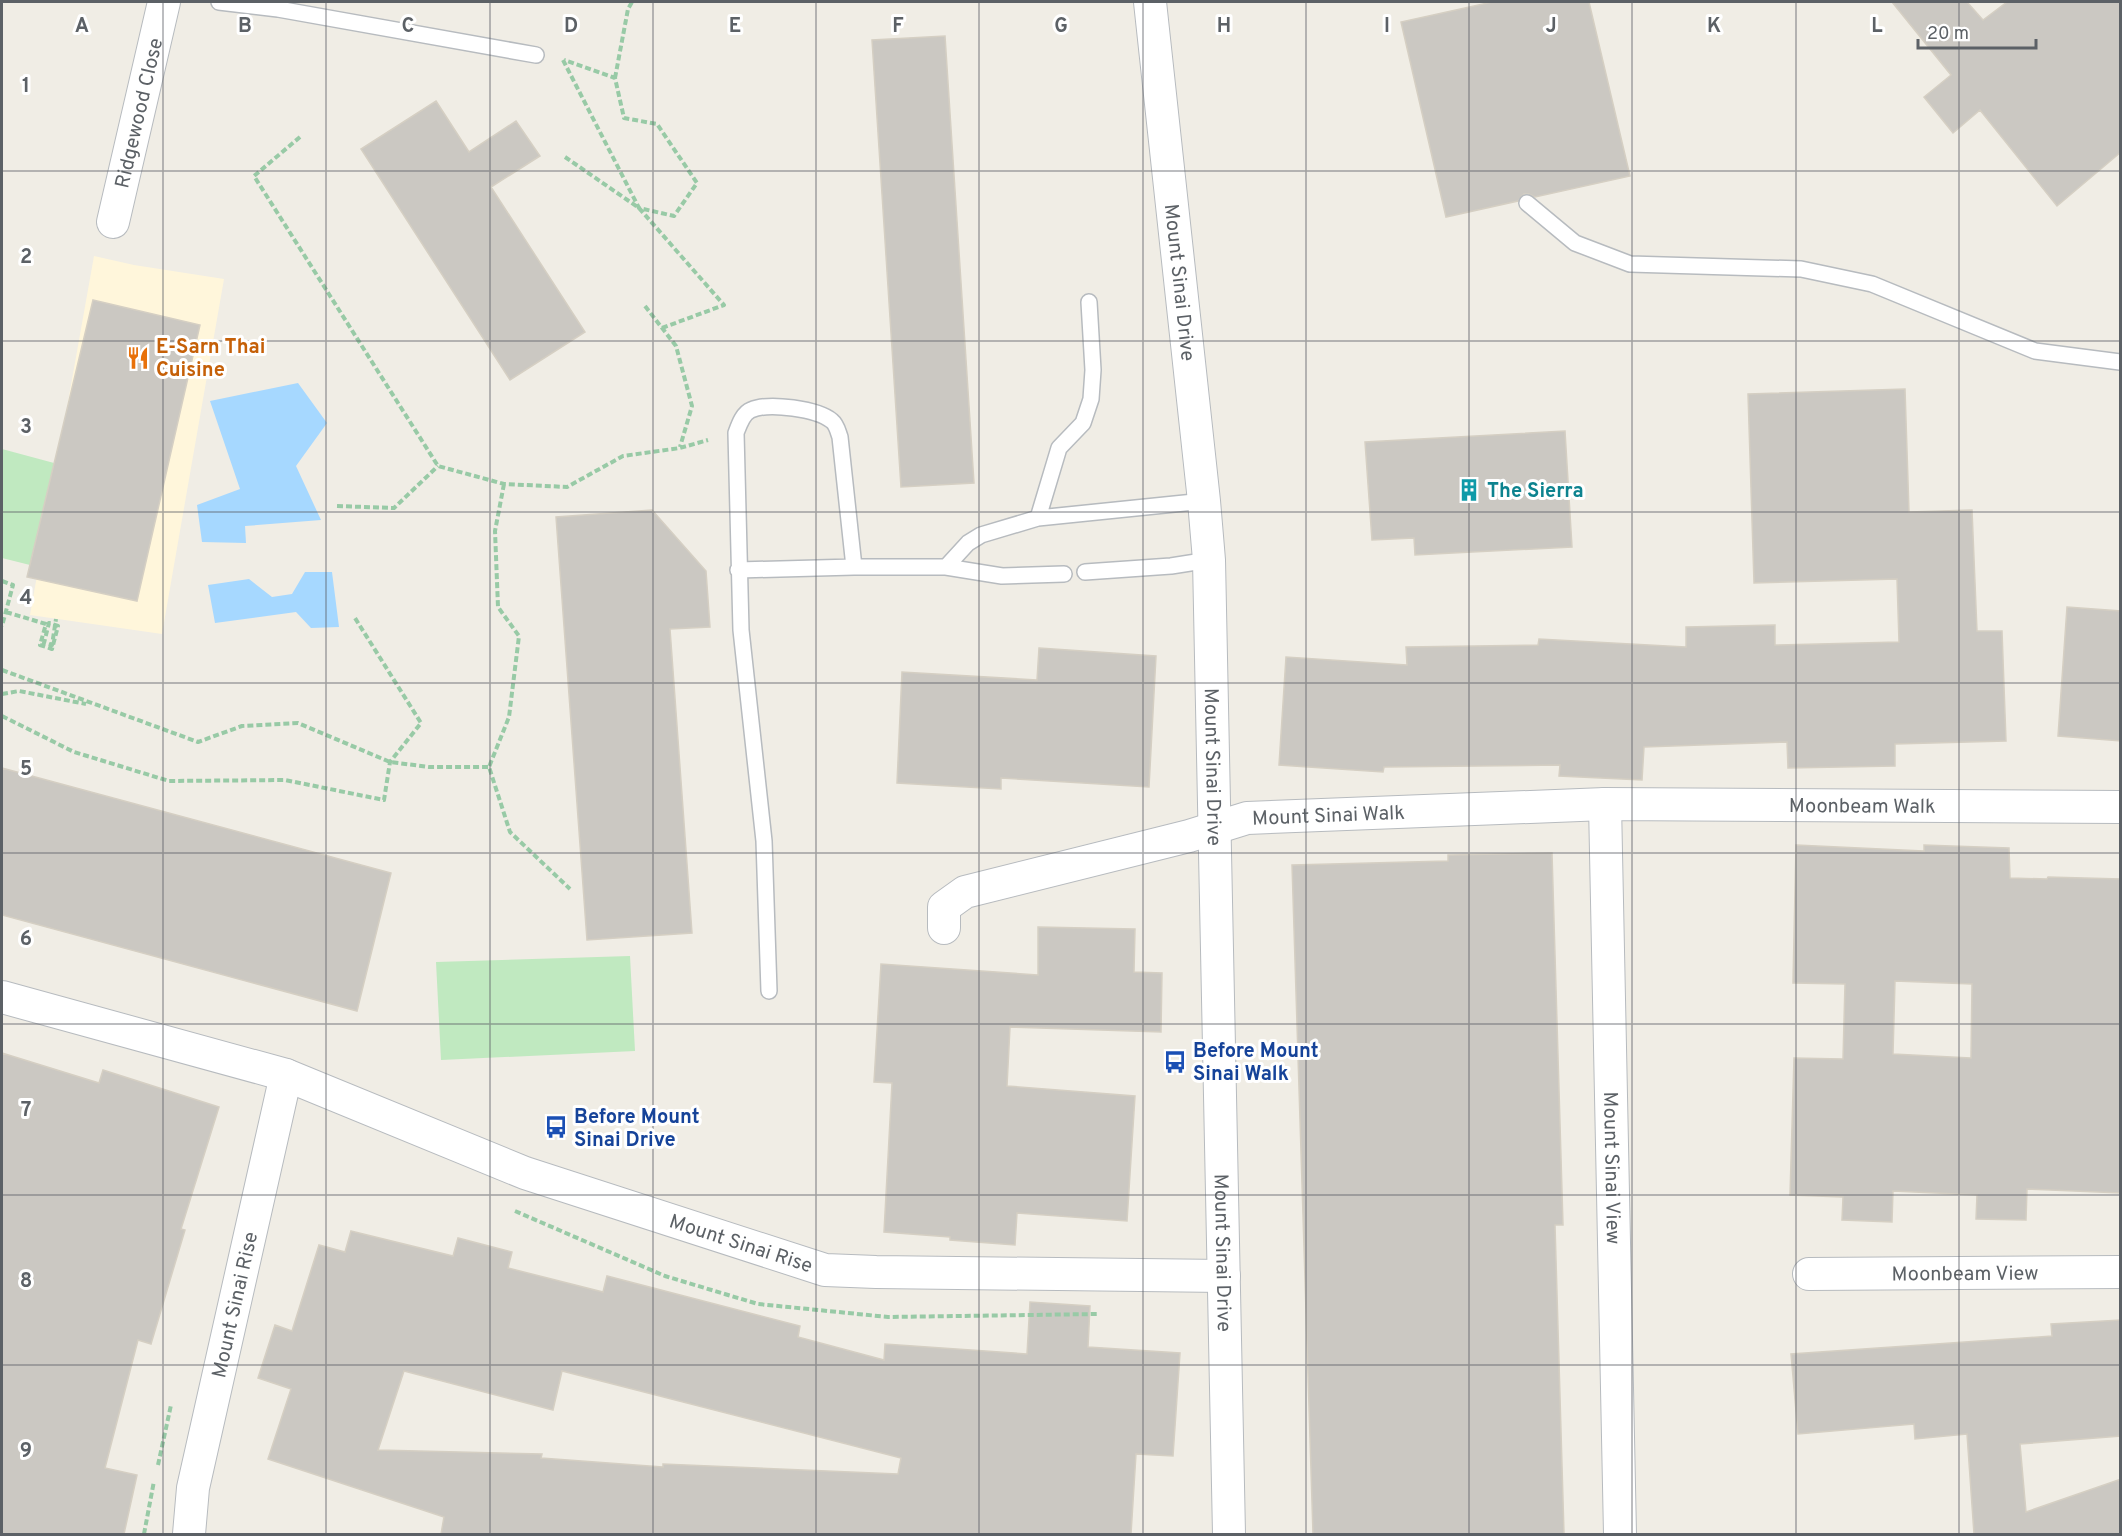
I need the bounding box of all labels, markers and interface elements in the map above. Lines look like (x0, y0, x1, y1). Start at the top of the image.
scale bar (1918, 12, 2036, 50)
text: A (75, 14, 89, 40)
text: B (238, 14, 252, 40)
text: C (402, 14, 414, 40)
text: D (564, 14, 578, 40)
text: E (729, 14, 741, 40)
text: F (892, 14, 904, 40)
text: G (1054, 14, 1068, 40)
text: H (1217, 14, 1231, 40)
text: I (1384, 14, 1390, 40)
text: J (1545, 14, 1557, 40)
text: K (1707, 14, 1721, 40)
text: L (1871, 14, 1883, 40)
text: 20 m (1927, 23, 1969, 46)
street label: Ridgewood Close (110, 36, 170, 191)
text: 1 (22, 74, 30, 100)
street label: Mount Sinai Drive (1157, 203, 1200, 363)
text: 2 (20, 245, 32, 271)
place label: E-Sarn Thai Cuisine (156, 335, 265, 384)
restaurant icon: E-Sarn Thai Cuisine (125, 345, 151, 371)
text: 3 (20, 415, 32, 441)
building icon: The Sierra (1456, 477, 1482, 503)
place label: The Sierra (1487, 479, 1584, 505)
text: 4 (20, 586, 32, 612)
street label: Mount Sinai Drive (1197, 688, 1226, 846)
text: 5 (20, 757, 32, 783)
street label: Moonbeam Walk (1789, 794, 1936, 821)
street label: Mount Sinai Walk (1252, 801, 1406, 833)
text: 6 (20, 927, 32, 953)
place label: Before Mount Sinai Walk (1193, 1039, 1319, 1088)
bus stop icon: Before Mount Sinai Walk (1162, 1049, 1188, 1075)
street label: Mount Sinai View (1596, 1091, 1625, 1245)
text: 7 (21, 1098, 31, 1124)
place label: Before Mount Sinai Drive (574, 1105, 700, 1154)
bus stop icon: Before Mount Sinai Drive (543, 1114, 569, 1140)
street label: Mount Sinai Drive (1207, 1173, 1236, 1332)
street label: Mount Sinai Rise (666, 1209, 815, 1280)
street label: Mount Sinai Rise (207, 1230, 265, 1381)
street label: Moonbeam View (1892, 1262, 2039, 1288)
text: 8 (20, 1269, 32, 1295)
text: 9 (20, 1439, 32, 1465)

